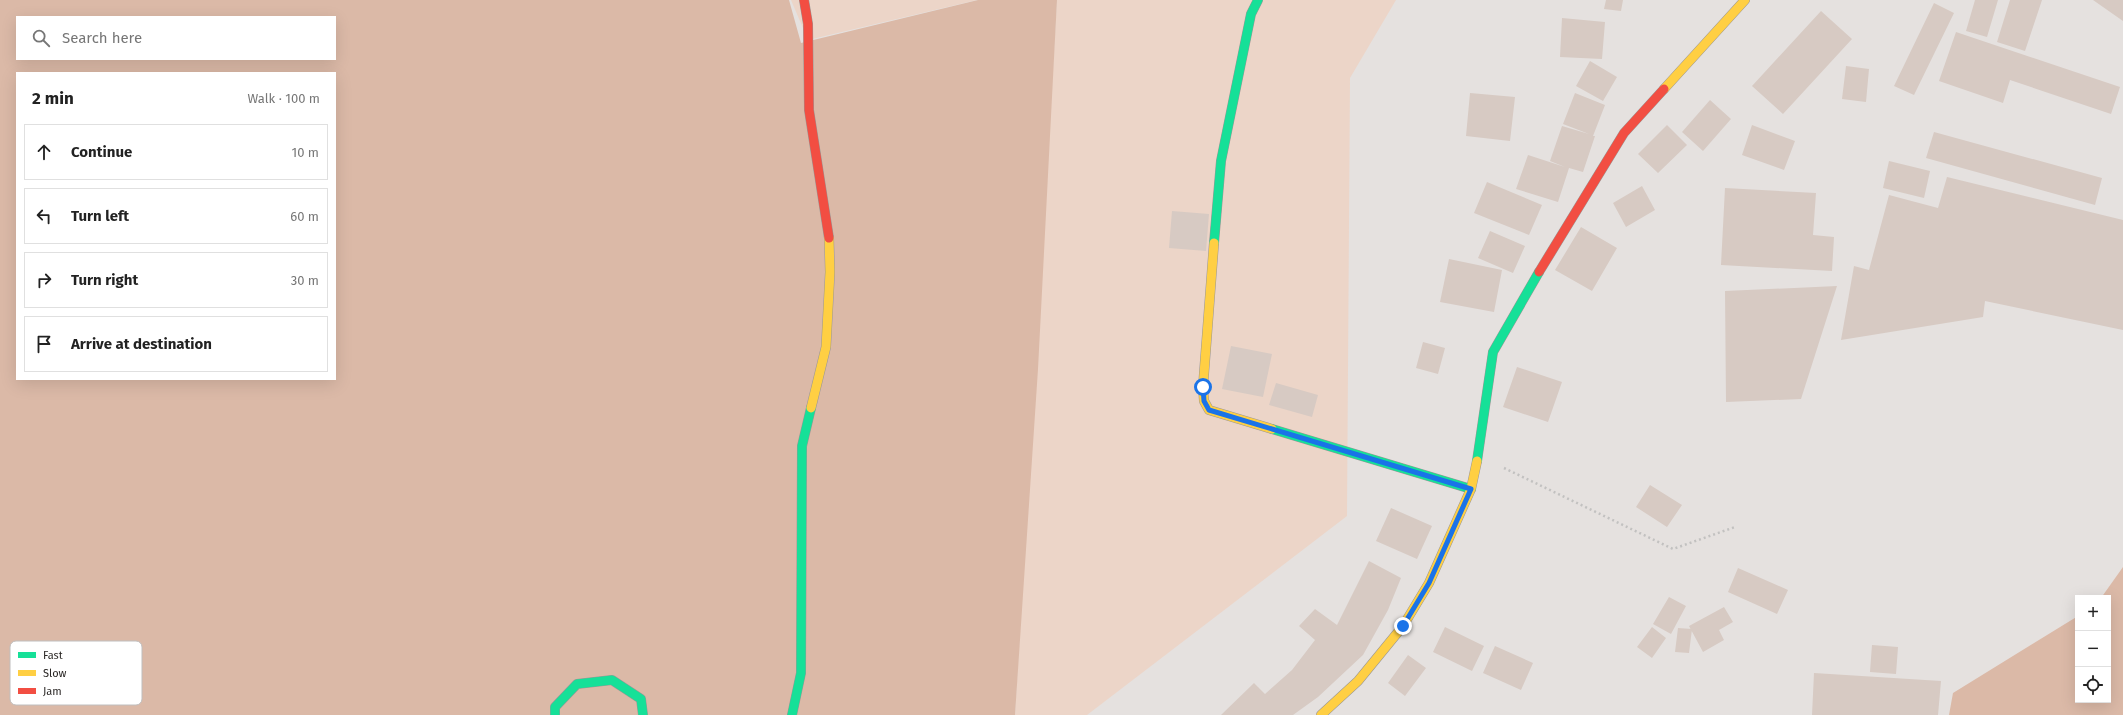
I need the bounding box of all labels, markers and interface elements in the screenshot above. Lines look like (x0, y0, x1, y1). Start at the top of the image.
search box (16, 16, 336, 60)
icon: search (30, 27, 52, 49)
text: Search here (62, 29, 142, 47)
text: 2 min (32, 88, 74, 109)
text: Walk · 100 m (248, 91, 320, 106)
icon: ahead (33, 141, 55, 163)
text: Continue (71, 143, 132, 161)
text: 10 m (292, 145, 319, 160)
icon: left (33, 205, 55, 227)
text: Turn left (71, 207, 129, 225)
text: 60 m (290, 209, 319, 224)
icon: right (33, 269, 55, 291)
text: Turn right (71, 271, 138, 289)
text: 30 m (291, 273, 319, 288)
icon: arrive (33, 333, 55, 355)
text: Arrive at destination (71, 335, 212, 353)
route start (1194, 378, 1212, 396)
map controls (2075, 595, 2111, 703)
button: + (2075, 595, 2111, 631)
route end (1394, 617, 1412, 635)
button: − (2075, 631, 2111, 667)
legend (10, 641, 142, 705)
text: Fast (43, 649, 63, 662)
text: Slow (43, 667, 67, 680)
button: locate (2075, 667, 2111, 703)
text: Jam (43, 685, 62, 698)

